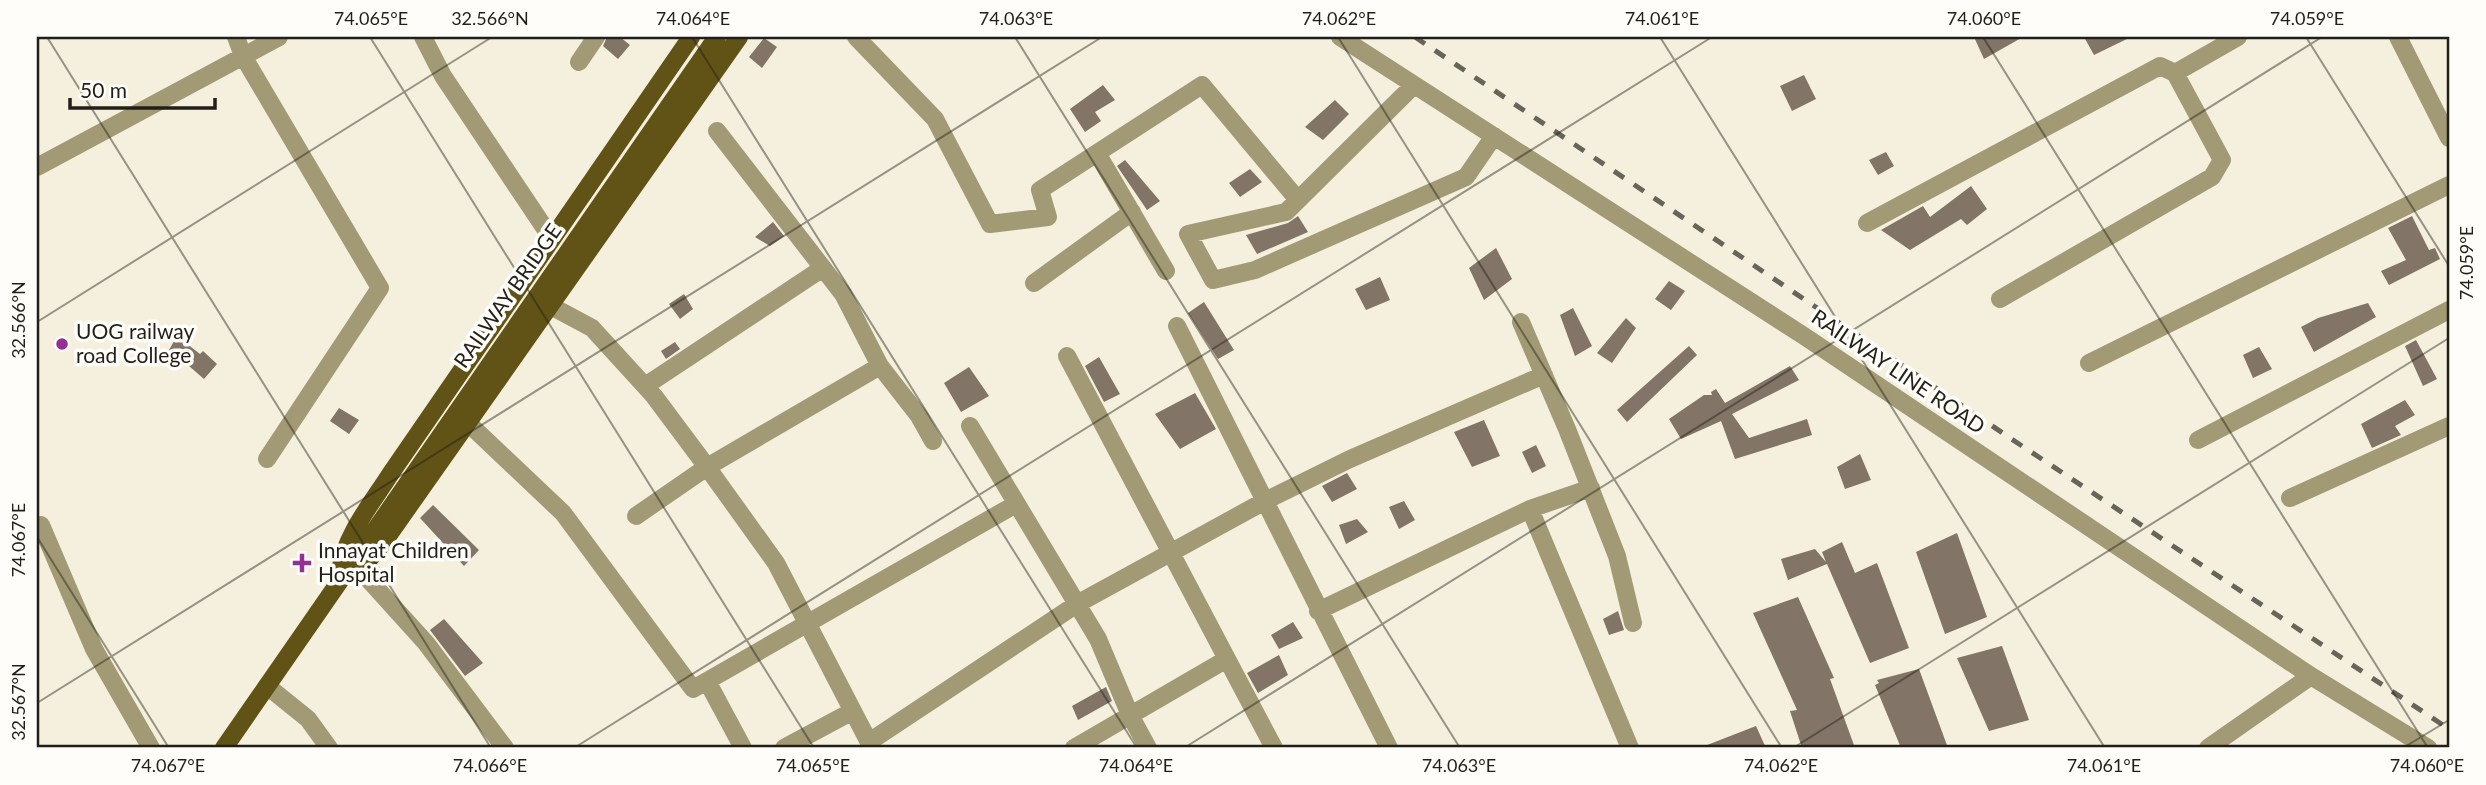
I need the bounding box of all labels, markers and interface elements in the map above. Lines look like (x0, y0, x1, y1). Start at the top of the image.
text: 74.065°E (334, 7, 408, 29)
text: 32.566°N (451, 7, 529, 29)
text: 74.064°E (656, 7, 730, 29)
text: 74.063°E (979, 7, 1053, 29)
text: 74.062°E (1302, 7, 1376, 29)
text: 74.061°E (1625, 7, 1699, 29)
text: 74.060°E (1947, 7, 2021, 29)
text: 74.059°E (2270, 7, 2344, 29)
scale bar (70, 66, 215, 110)
text: 50 m (80, 77, 127, 102)
street label: RAILWAY BRIDGE (448, 218, 566, 372)
text: 74.059°E (2455, 226, 2477, 300)
text: 32.566°N (7, 281, 29, 359)
street label: RAILWAY LINE ROAD (1807, 303, 1990, 438)
place label: UOG railway road College (76, 318, 194, 367)
marker: UOG railway road College (54, 336, 70, 352)
text: 74.067°E (7, 503, 29, 577)
place label: Innayat Children Hospital (318, 537, 469, 586)
marker: Innayat Children Hospital (292, 553, 312, 573)
text: 32.567°N (7, 663, 29, 741)
text: 74.067°E (131, 754, 205, 776)
text: 74.066°E (453, 754, 527, 776)
text: 74.065°E (776, 754, 850, 776)
text: 74.064°E (1099, 754, 1173, 776)
text: 74.063°E (1422, 754, 1496, 776)
text: 74.062°E (1744, 754, 1818, 776)
text: 74.061°E (2067, 754, 2141, 776)
text: 74.060°E (2390, 754, 2464, 776)

